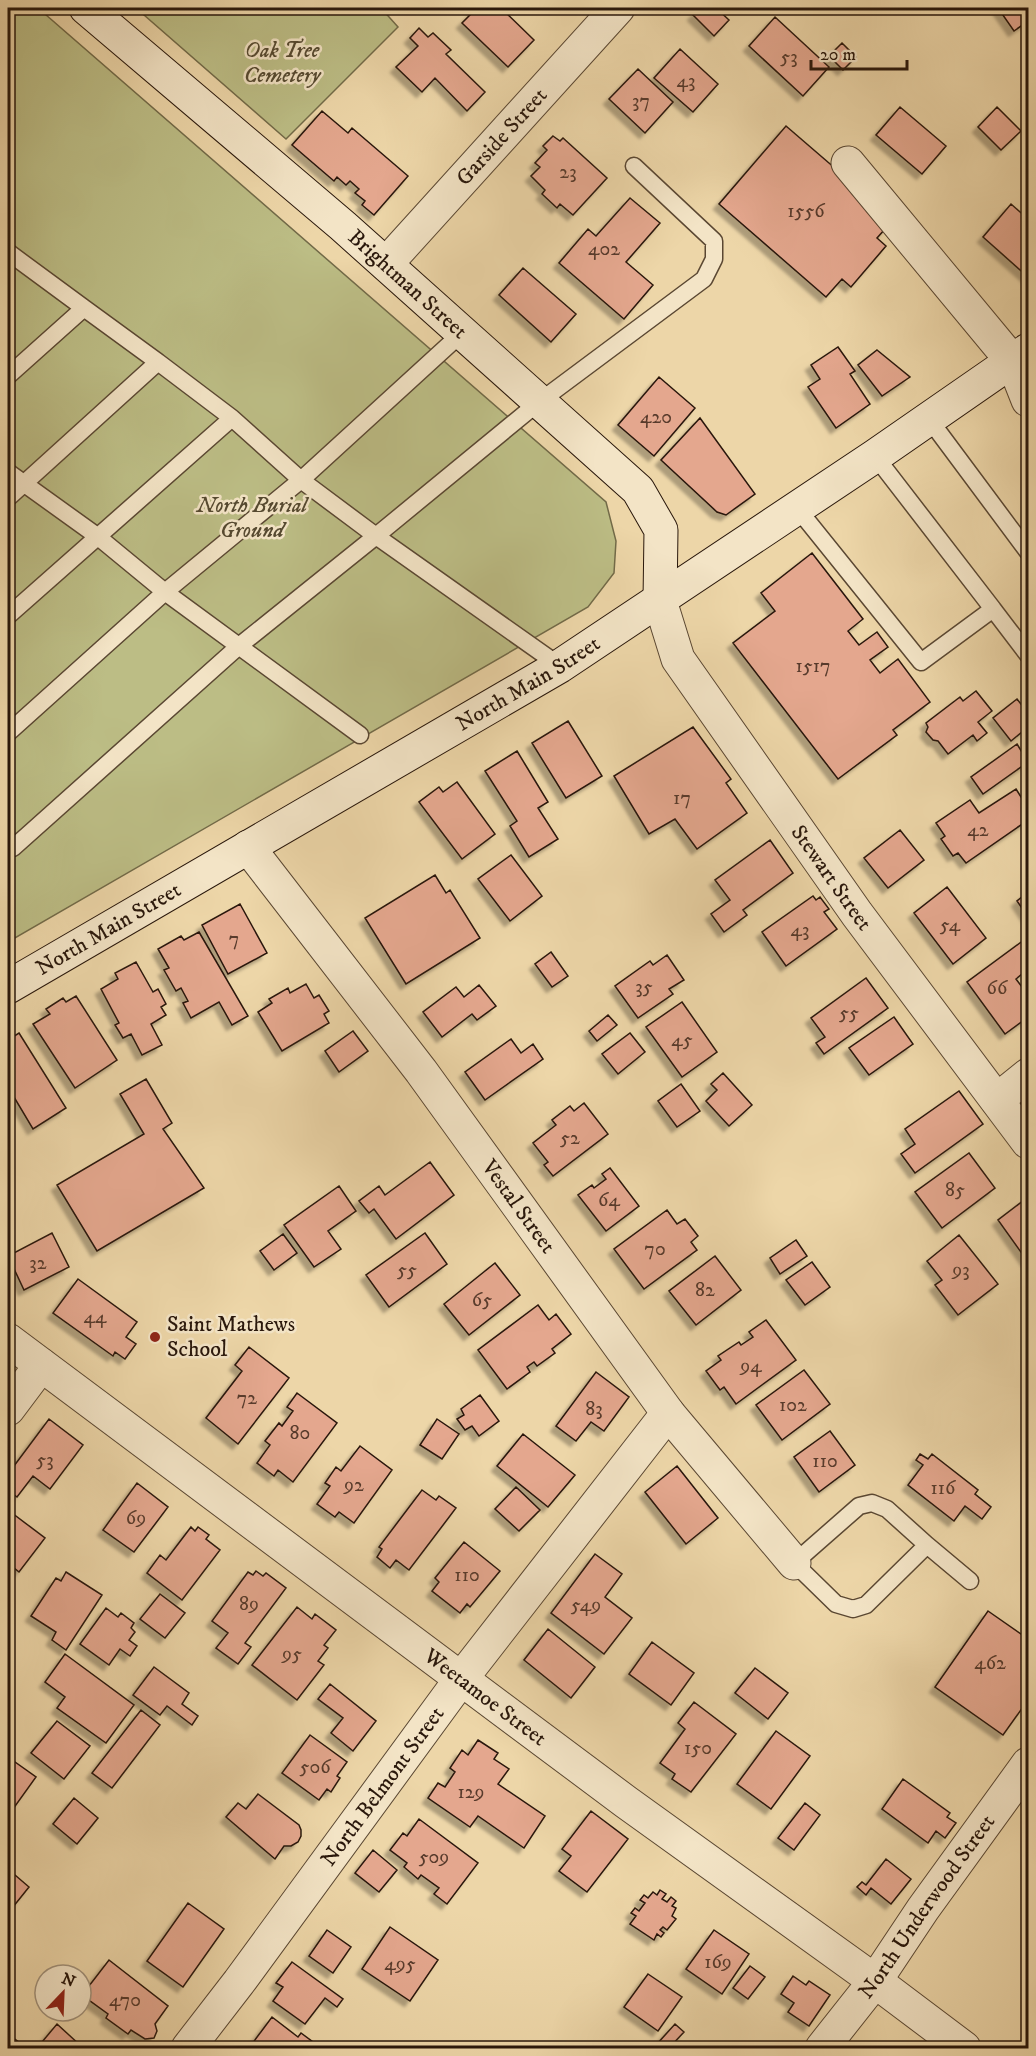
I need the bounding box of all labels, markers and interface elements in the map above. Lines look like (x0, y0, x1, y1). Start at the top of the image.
scale bar (811, 33, 907, 71)
park label: Oak Tree Cemetery (244, 37, 322, 89)
text: 20 m (820, 44, 856, 66)
house number: 53 (780, 45, 798, 70)
house number: 43 (677, 69, 695, 94)
street label: Garside Street (450, 82, 553, 191)
house number: 37 (632, 89, 650, 114)
house number: 23 (559, 160, 577, 185)
house number: 1556 (787, 199, 825, 224)
street label: Brightman Street (343, 224, 473, 344)
house number: 402 (588, 237, 620, 262)
house number: 420 (640, 405, 672, 430)
park label: North Burial Ground (195, 492, 310, 544)
street label: North Main Street (451, 630, 605, 737)
house number: 1517 (795, 654, 831, 679)
house number: 17 (673, 786, 691, 811)
house number: 42 (967, 818, 989, 843)
street label: Stewart Street (785, 820, 878, 936)
street label: North Main Street (31, 876, 186, 981)
house number: 54 (940, 913, 961, 938)
house number: 43 (791, 918, 809, 943)
house number: 7 (229, 927, 239, 952)
house number: 35 (635, 975, 653, 1000)
house number: 66 (987, 976, 1008, 1001)
house number: 55 (839, 1001, 859, 1026)
house number: 45 (671, 1028, 693, 1053)
house number: 52 (560, 1126, 580, 1151)
street label: Vestal Street (475, 1153, 562, 1258)
house number: 85 (945, 1178, 965, 1203)
house number: 64 (598, 1188, 620, 1213)
house number: 70 (644, 1237, 666, 1262)
house number: 32 (29, 1251, 47, 1276)
house number: 55 (397, 1258, 417, 1283)
house number: 93 (951, 1258, 970, 1283)
house number: 82 (695, 1278, 715, 1303)
house number: 65 (472, 1288, 492, 1313)
house number: 44 (83, 1305, 107, 1330)
place label: Saint Mathews School (167, 1311, 295, 1363)
marker: Saint Mathews School (148, 1330, 162, 1344)
house number: 94 (739, 1354, 762, 1379)
house number: 72 (237, 1386, 257, 1411)
house number: 102 (779, 1393, 807, 1418)
house number: 83 (585, 1397, 603, 1422)
house number: 80 (290, 1421, 310, 1446)
house number: 53 (36, 1448, 54, 1473)
house number: 110 (812, 1449, 838, 1474)
house number: 92 (343, 1473, 364, 1498)
house number: 116 (930, 1476, 956, 1501)
house number: 69 (126, 1506, 146, 1531)
house number: 110 (454, 1563, 480, 1588)
house number: 89 (239, 1592, 259, 1617)
house number: 549 (571, 1593, 601, 1618)
house number: 95 (281, 1642, 302, 1667)
street label: Weetamoe Street (418, 1642, 552, 1752)
house number: 462 (974, 1651, 1006, 1676)
street label: North Belmont Street (315, 1701, 450, 1872)
house number: 150 (684, 1736, 712, 1761)
house number: 506 (299, 1755, 331, 1780)
house number: 129 (457, 1780, 485, 1805)
street label: North Underwood Street (853, 1809, 1001, 2004)
house number: 509 (419, 1845, 449, 1870)
house number: 169 (704, 1950, 732, 1975)
house number: 495 (384, 1952, 416, 1977)
north arrow (33, 1963, 93, 2023)
text: N (59, 1968, 78, 1992)
house number: 470 (109, 1988, 141, 2013)

